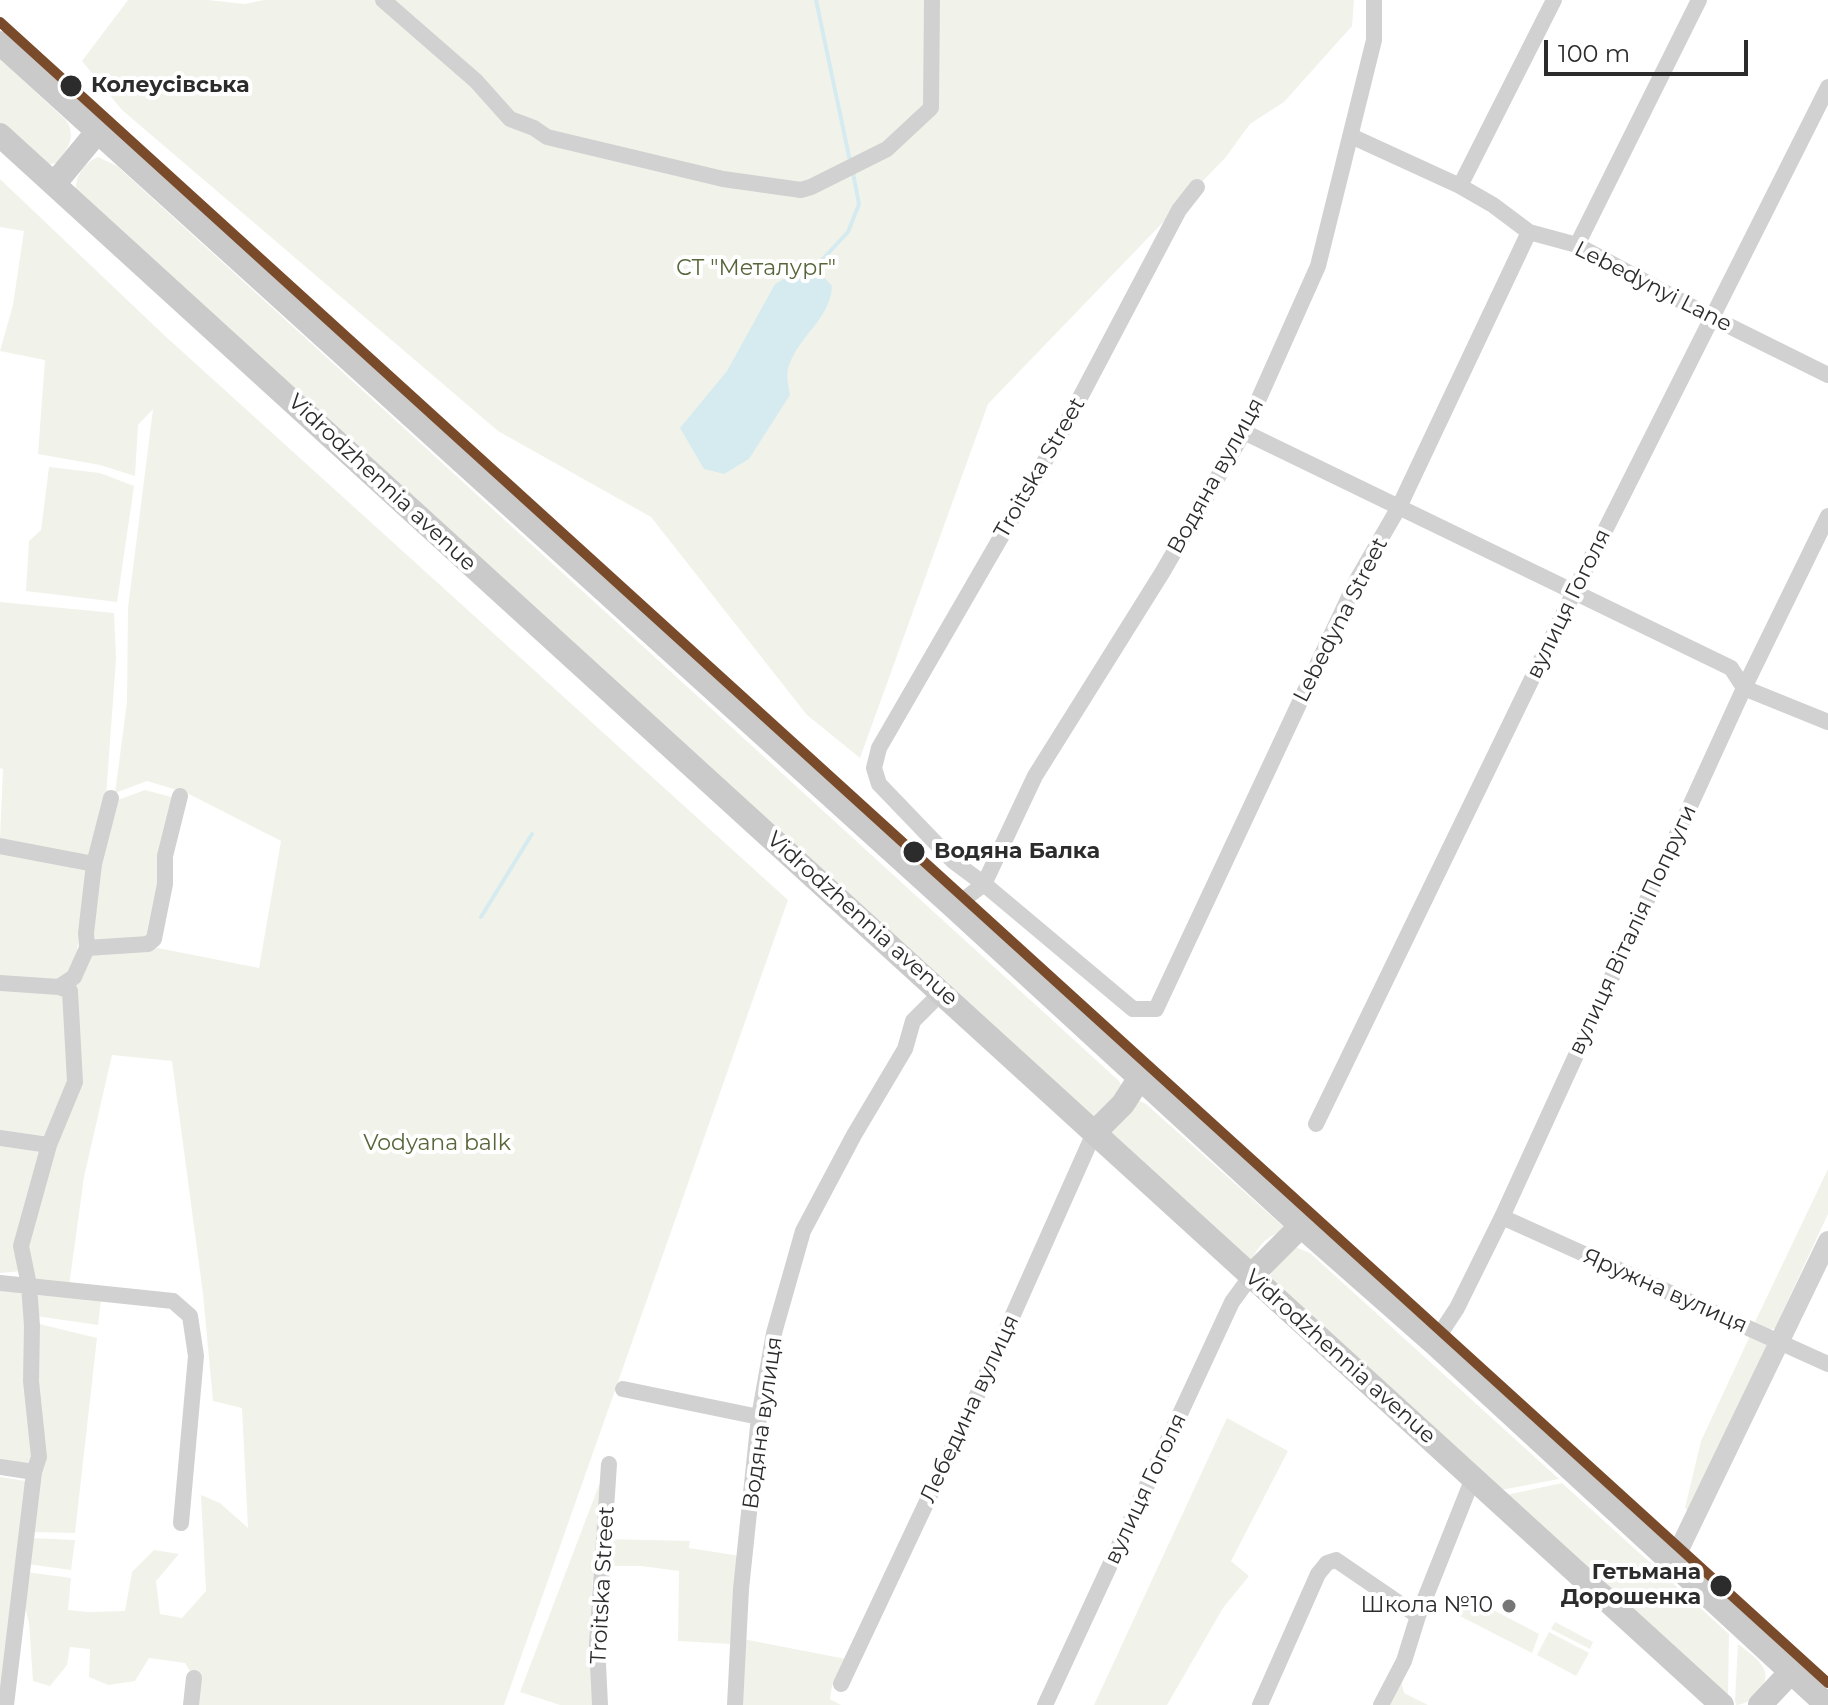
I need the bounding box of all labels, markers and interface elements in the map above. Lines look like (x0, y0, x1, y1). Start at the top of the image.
scale bar (1548, 24, 1752, 74)
text: 100 m (1558, 39, 1630, 68)
marker: Колеусівська (58, 73, 84, 99)
place label: Колеусівська (91, 73, 249, 99)
street label: Lebedynyi Lane (1570, 236, 1736, 338)
park label: СТ "Металург" (676, 256, 836, 282)
street label: Vidrodzhennia avenue (283, 389, 481, 577)
street label: Troitska Street (989, 393, 1091, 543)
street label: Водяна вулиця (1162, 393, 1270, 559)
street label: вулиця Гоголя (1521, 525, 1617, 683)
street label: Lebedyna Street (1288, 533, 1394, 707)
street label: вулиця Віталія Попруги (1563, 801, 1703, 1059)
street label: Vidrodzhennia avenue (761, 826, 963, 1012)
marker: Водяна Балка (901, 839, 927, 865)
place label: Водяна Балка (934, 839, 1100, 865)
park label: Vodyana balk (363, 1131, 511, 1157)
street label: Яружна вулиця (1579, 1243, 1751, 1339)
street label: Vidrodzhennia avenue (1239, 1264, 1441, 1450)
street label: Лебедина вулиця (915, 1311, 1025, 1507)
street label: Водяна вулиця (738, 1335, 788, 1511)
street label: вулиця Гоголя (1100, 1409, 1192, 1569)
street label: Troitska Street (586, 1505, 620, 1665)
place label: Гетьмана Дорошенка (1561, 1560, 1701, 1612)
marker: Гетьмана Дорошенка (1708, 1573, 1734, 1599)
place label: Школа №10 (1361, 1593, 1493, 1619)
marker: Школа №10 (1500, 1597, 1518, 1615)

